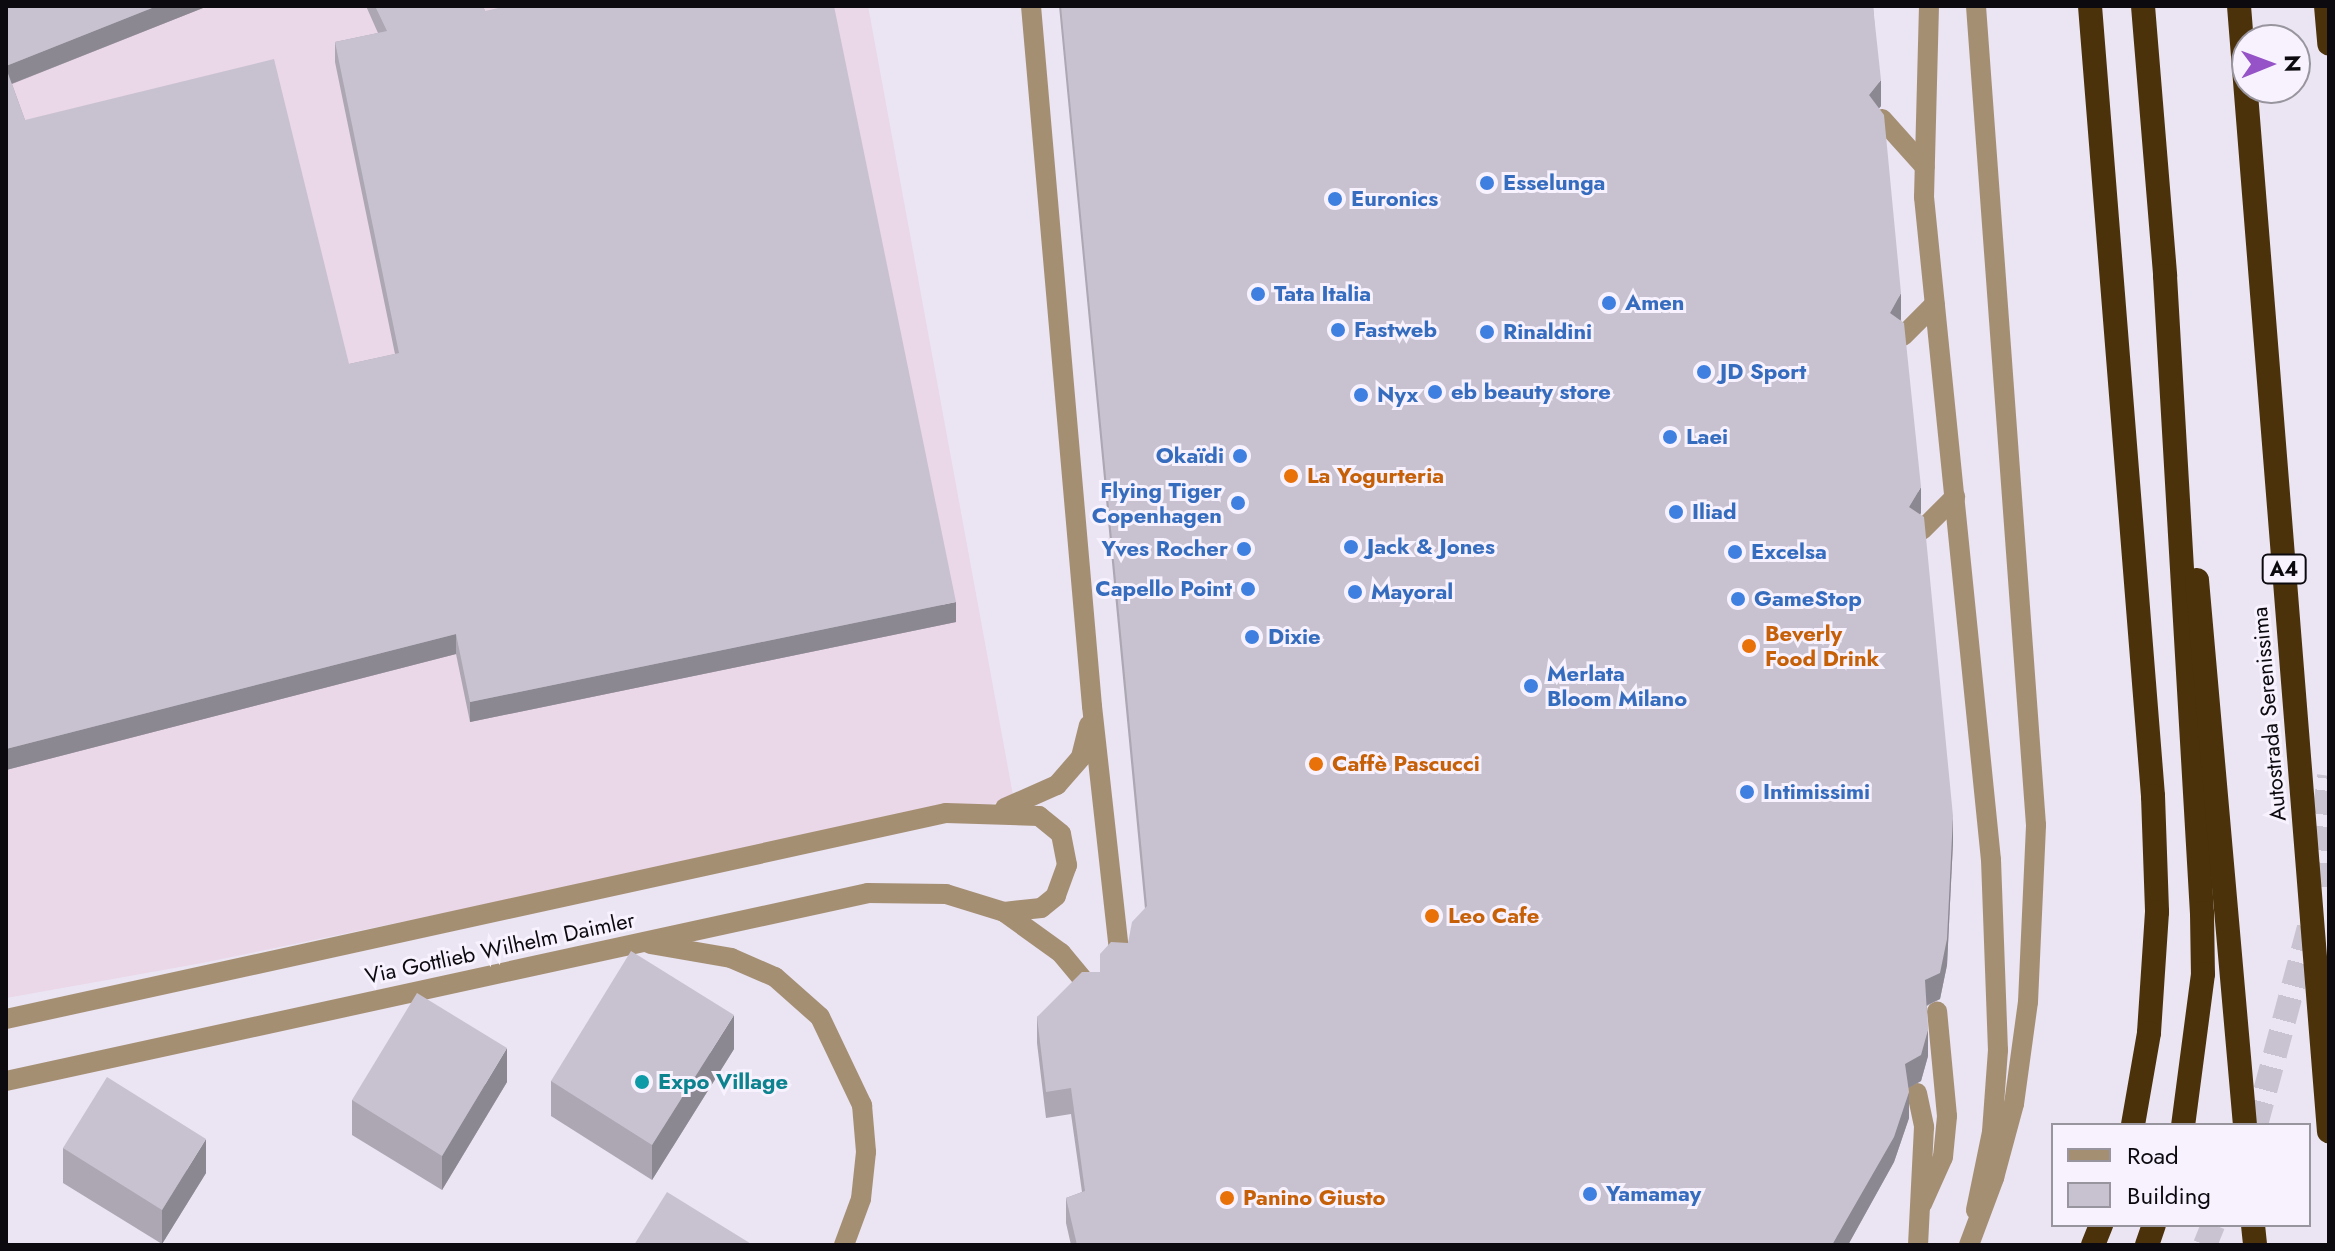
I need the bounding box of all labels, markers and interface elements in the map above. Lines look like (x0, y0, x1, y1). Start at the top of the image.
north arrow (2231, 24, 2311, 104)
text: N (2277, 55, 2309, 73)
place label: Esselunga (1503, 170, 1605, 196)
marker: Esselunga (1478, 174, 1496, 192)
place label: Euronics (1351, 186, 1438, 212)
marker: Euronics (1326, 190, 1344, 208)
place label: Tata Italia (1274, 281, 1371, 307)
marker: Tata Italia (1249, 285, 1267, 303)
place label: Amen (1625, 290, 1684, 316)
marker: Amen (1600, 294, 1618, 312)
place label: Fastweb (1354, 317, 1437, 343)
place label: Rinaldini (1503, 319, 1592, 345)
marker: Fastweb (1329, 321, 1347, 339)
marker: Rinaldini (1478, 323, 1496, 341)
place label: JD Sport (1720, 359, 1806, 385)
marker: JD Sport (1695, 363, 1713, 381)
place label: eb beauty store (1451, 379, 1611, 405)
place label: Nyx (1377, 382, 1418, 408)
marker: eb beauty store (1426, 383, 1444, 401)
marker: Nyx (1352, 386, 1370, 404)
place label: Laei (1686, 424, 1728, 450)
marker: Laei (1661, 428, 1679, 446)
place label: Okaïdi (1156, 443, 1224, 469)
marker: Okaïdi (1231, 447, 1249, 465)
place label: La Yogurteria (1307, 463, 1444, 489)
marker: La Yogurteria (1282, 467, 1300, 485)
place label: Flying Tiger Copenhagen (1092, 477, 1222, 528)
marker: Flying Tiger Copenhagen (1229, 494, 1247, 512)
place label: Iliad (1692, 499, 1736, 525)
marker: Iliad (1667, 503, 1685, 521)
place label: Jack & Jones (1367, 534, 1495, 560)
place label: Yves Rocher (1101, 536, 1228, 562)
marker: Jack & Jones (1342, 538, 1360, 556)
place label: Excelsa (1751, 539, 1827, 565)
marker: Yves Rocher (1235, 540, 1253, 558)
marker: Excelsa (1726, 543, 1744, 561)
road number: A4 (2260, 553, 2308, 585)
place label: Capello Point (1095, 576, 1232, 602)
place label: Mayoral (1371, 579, 1453, 605)
marker: Capello Point (1239, 580, 1257, 598)
marker: Mayoral (1346, 583, 1364, 601)
place label: GameStop (1754, 586, 1862, 612)
marker: GameStop (1729, 590, 1747, 608)
street label: Autostrada Serenissima (2246, 606, 2292, 822)
place label: Beverly Food Drink (1765, 620, 1879, 672)
place label: Dixie (1268, 624, 1321, 650)
marker: Dixie (1243, 628, 1261, 646)
marker: Beverly Food Drink (1740, 637, 1758, 655)
place label: Merlata Bloom Milano (1547, 660, 1687, 712)
marker: Merlata Bloom Milano (1522, 677, 1540, 695)
place label: Caffè Pascucci (1332, 751, 1480, 777)
marker: Caffè Pascucci (1307, 755, 1325, 773)
place label: Intimissimi (1763, 779, 1870, 805)
marker: Intimissimi (1738, 783, 1756, 801)
place label: Leo Cafe (1448, 903, 1539, 929)
street label: Via Gottlieb Wilhelm Daimler (363, 907, 637, 989)
marker: Leo Cafe (1423, 907, 1441, 925)
place label: Expo Village (658, 1069, 788, 1095)
marker: Expo Village (633, 1073, 651, 1091)
legend (2051, 1123, 2311, 1227)
text: Road (2127, 1138, 2179, 1173)
text: Building (2127, 1178, 2211, 1213)
place label: Yamamay (1606, 1181, 1701, 1207)
place label: Panino Giusto (1243, 1185, 1385, 1211)
marker: Yamamay (1581, 1185, 1599, 1203)
marker: Panino Giusto (1218, 1189, 1236, 1207)

